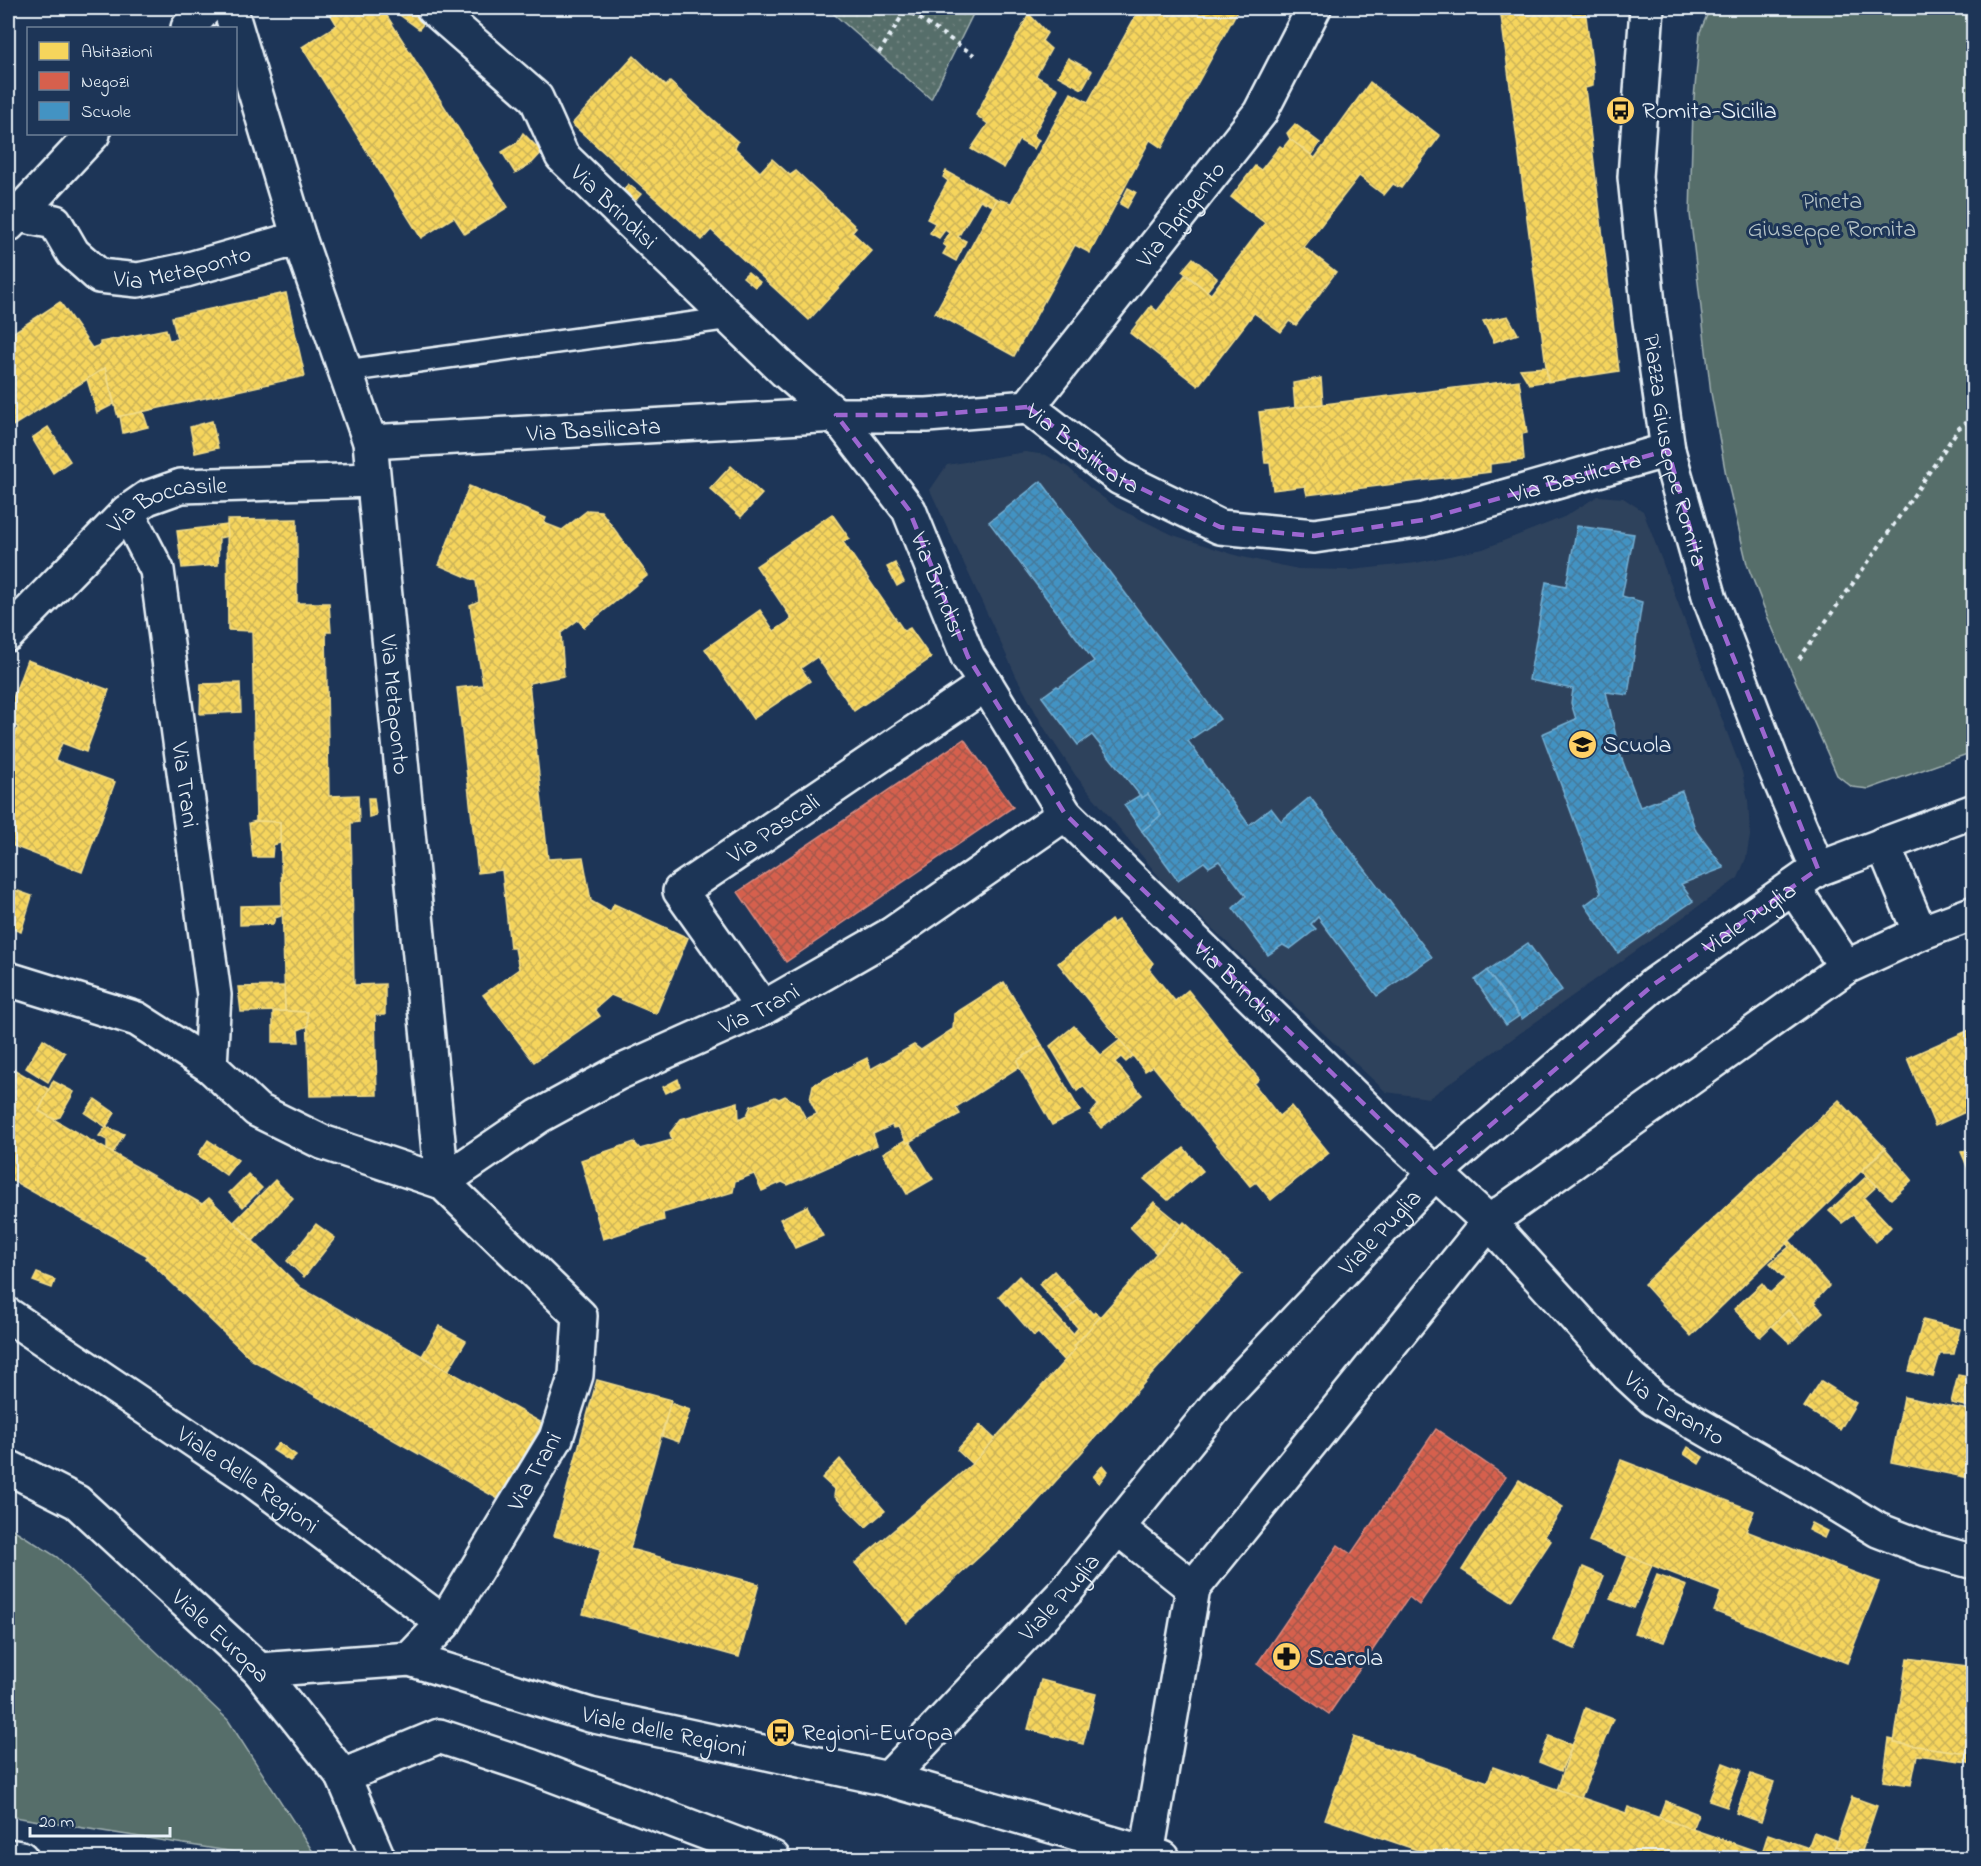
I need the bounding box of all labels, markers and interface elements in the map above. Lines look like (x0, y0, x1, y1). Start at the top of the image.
legend (27, 27, 237, 135)
text: Abitazioni (81, 40, 153, 66)
text: Negozi (81, 70, 129, 97)
bus stop icon: Romita-Sicilia (1605, 94, 1637, 126)
place label: Romita-Sicilia (1642, 95, 1777, 130)
text: Scuole (81, 100, 132, 126)
street label: Via Agrigento (1129, 155, 1235, 277)
street label: Via Brindisi (560, 157, 664, 259)
park label: Pineta Giuseppe Romita (1748, 185, 1916, 248)
street label: Via Metaponto (111, 237, 256, 300)
street label: Piazza Giuseppe Romita (1632, 332, 1715, 571)
street label: Via Basilicata (1016, 396, 1145, 505)
street label: Via Basilicata (525, 410, 662, 453)
street label: Via Basilicata (1506, 443, 1646, 514)
street label: Via Boccasile (99, 470, 228, 543)
street label: Via Brindisi (899, 526, 973, 642)
street label: Via Metaponto (369, 632, 417, 776)
school or university icon: Scuola (1566, 728, 1598, 760)
place label: Scuola (1603, 729, 1671, 764)
street label: Via Trani (160, 739, 206, 830)
street label: Via Pascali (720, 786, 828, 875)
street label: Viale Puglia (1695, 874, 1805, 966)
street label: Via Brindisi (1183, 932, 1287, 1035)
street label: Via Trani (713, 975, 807, 1046)
street label: Viale Puglia (1331, 1182, 1431, 1286)
street label: Via Taranto (1614, 1363, 1731, 1456)
street label: Viale delle Regioni (168, 1418, 325, 1544)
street label: Via Trani (500, 1426, 572, 1519)
street label: Viale Puglia (1011, 1547, 1110, 1651)
street label: Viale Europa (161, 1581, 278, 1691)
pharmacy icon: Scarola (1271, 1641, 1303, 1673)
place label: Scarola (1308, 1642, 1383, 1677)
street label: Viale delle Regioni (576, 1698, 749, 1768)
bus stop icon: Regioni-Europa (765, 1716, 797, 1748)
place label: Regioni-Europa (802, 1717, 953, 1752)
scale bar (30, 1800, 170, 1838)
text: 20 m (39, 1810, 74, 1836)

